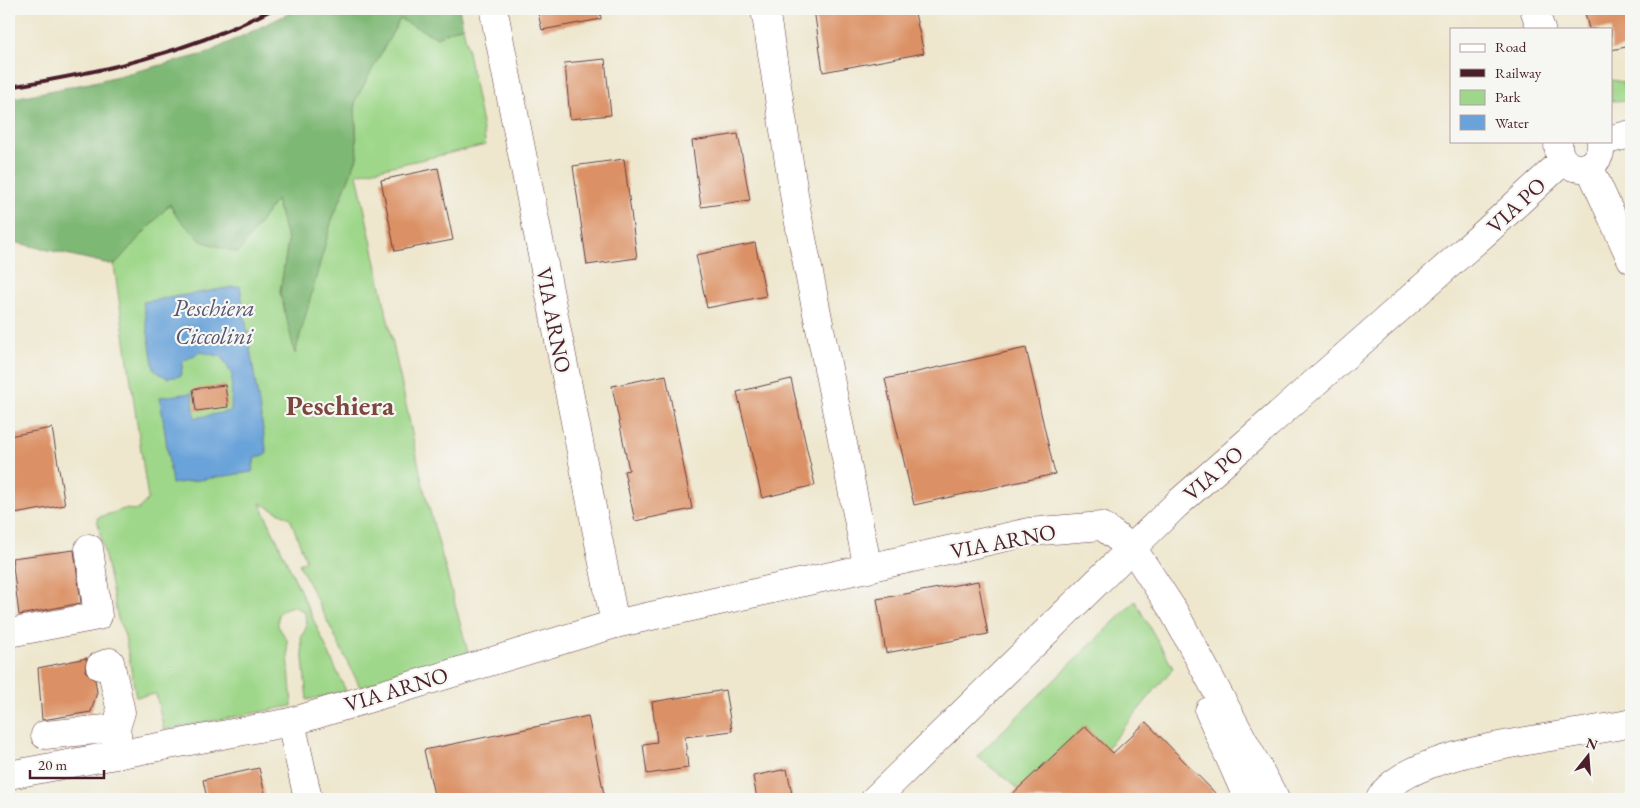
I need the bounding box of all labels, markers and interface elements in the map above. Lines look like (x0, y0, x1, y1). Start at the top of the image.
legend (1450, 28, 1612, 142)
text: Road (1495, 37, 1527, 56)
text: Railway (1495, 63, 1542, 82)
text: Park (1495, 87, 1522, 106)
text: Water (1495, 113, 1529, 132)
street label: VIA PO (1481, 171, 1552, 240)
street label: VIA ARNO (529, 265, 578, 375)
water label: Peschiera Ciccolini (173, 292, 255, 351)
district label: Peschiera (286, 387, 395, 423)
street label: VIA PO (1177, 439, 1250, 508)
street label: VIA ARNO (948, 517, 1058, 566)
street label: VIA ARNO (341, 660, 452, 719)
north arrow (1562, 730, 1612, 780)
text: N (1584, 733, 1600, 754)
scale bar (30, 748, 104, 780)
text: 20 m (38, 755, 67, 774)

